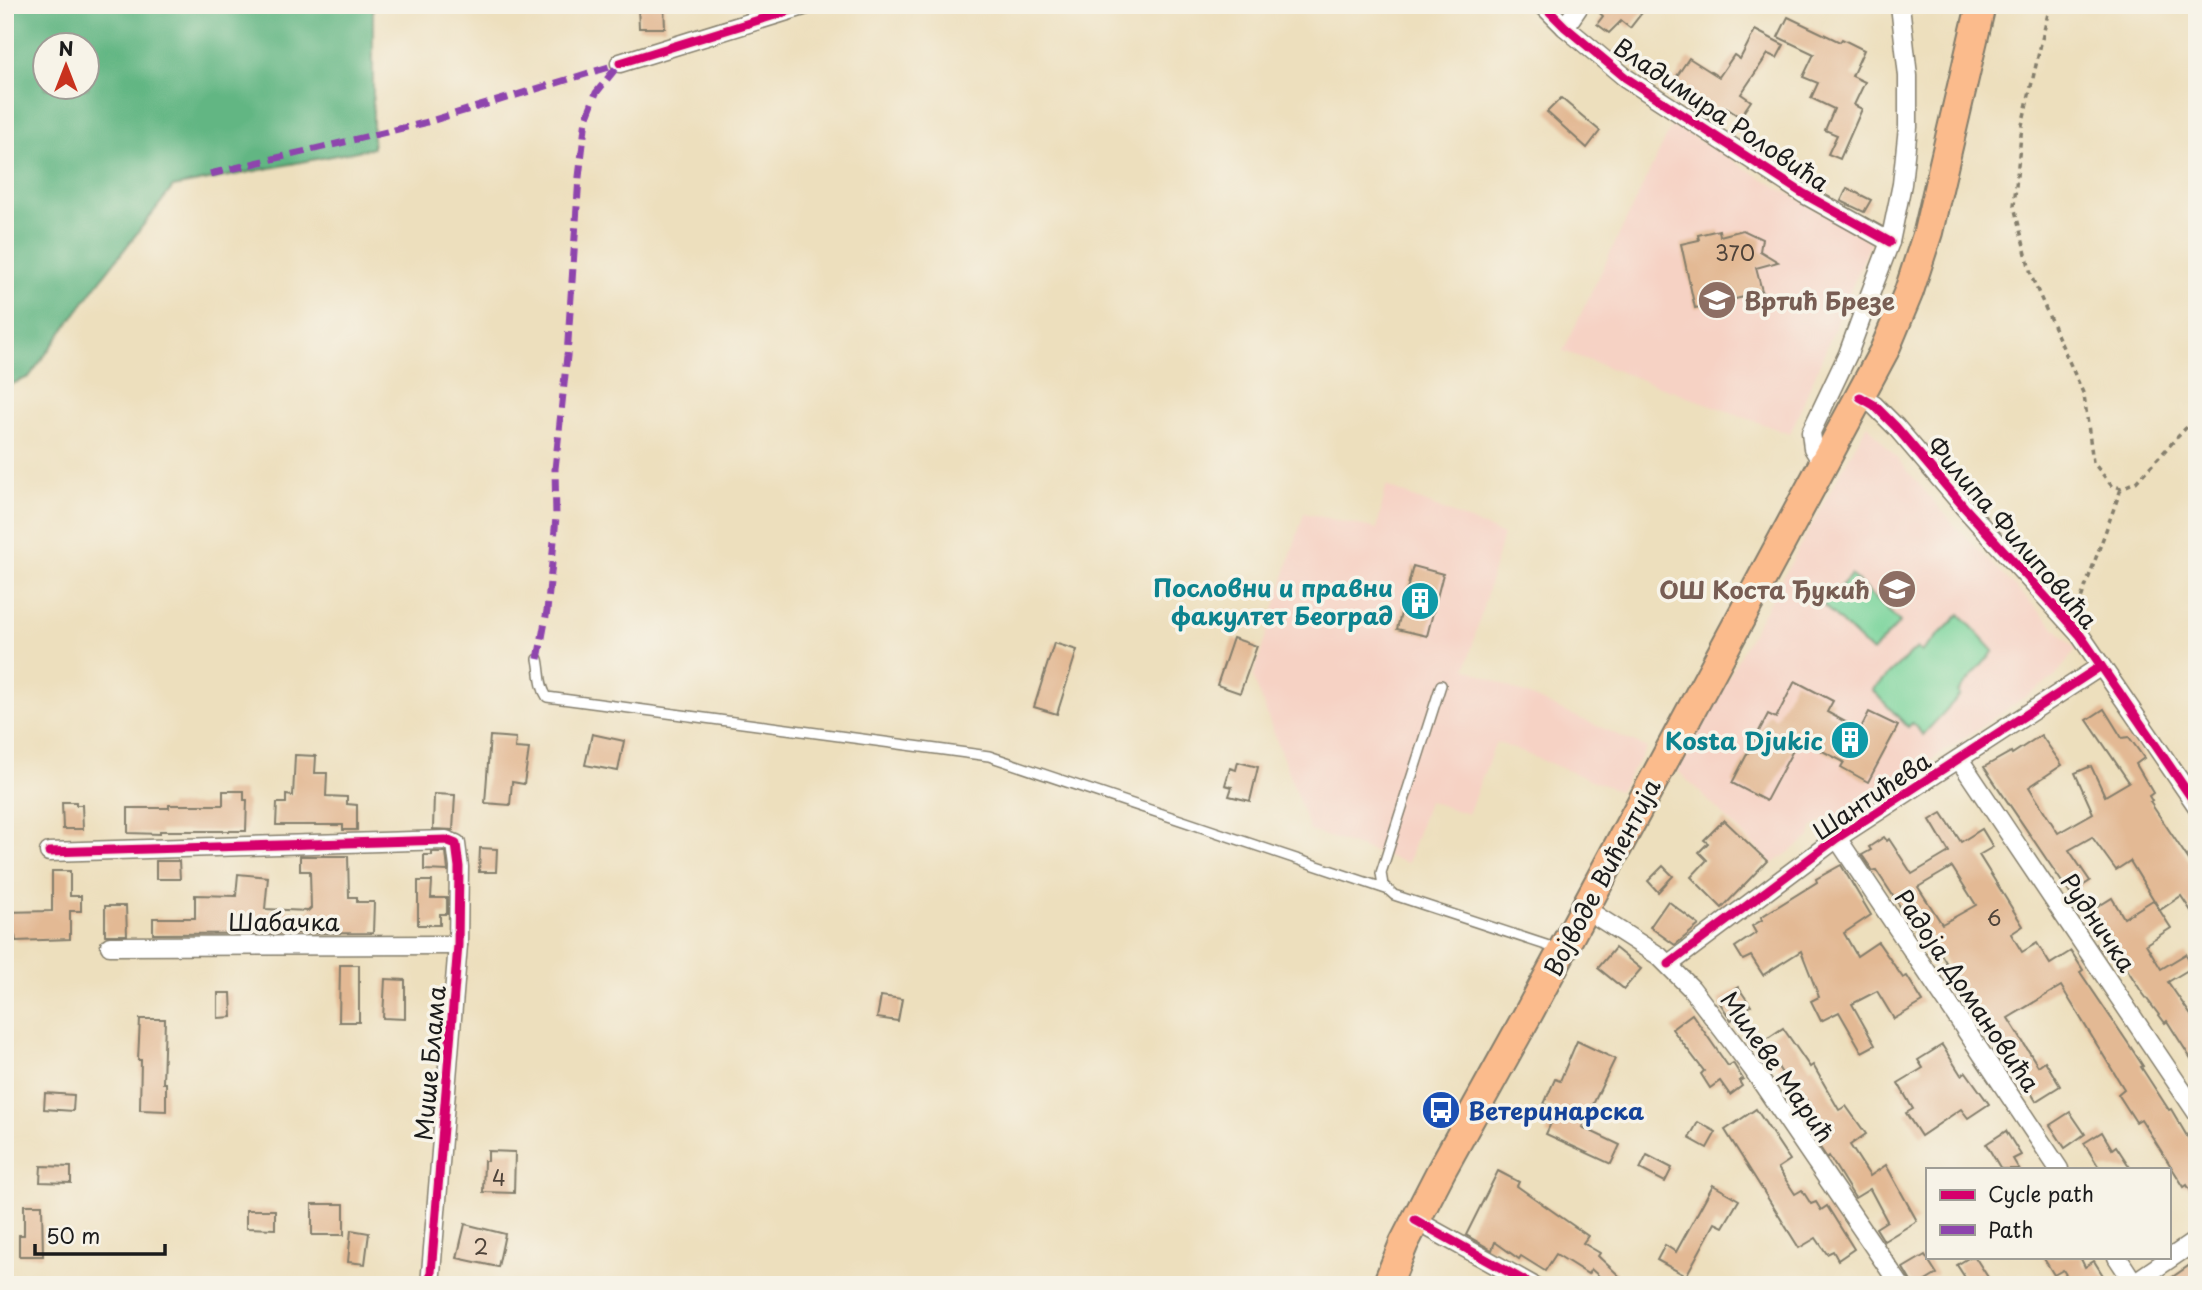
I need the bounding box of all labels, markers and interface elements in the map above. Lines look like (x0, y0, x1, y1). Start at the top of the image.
street label: Владимира Роловића (1607, 28, 1837, 200)
north arrow (32, 32, 102, 102)
text: N (58, 34, 74, 62)
house number: 370 (1715, 236, 1755, 268)
school or university icon: Вртић Брезе (1696, 279, 1738, 321)
place label: Вртић Брезе (1744, 282, 1895, 318)
street label: Филипа Филиповића (1919, 428, 2107, 636)
school or university icon: ОШ Коста Ђукић (1876, 568, 1918, 610)
place label: Пословни и правни факултет Београд (1153, 569, 1393, 633)
place label: ОШ Коста Ђукић (1659, 571, 1870, 607)
building icon: Пословни и правни факултет Београд (1399, 580, 1441, 622)
building icon: Kosta Djukic (1829, 719, 1871, 761)
place label: Kosta Djukic (1665, 722, 1823, 758)
street label: Шантићева (1805, 742, 1937, 848)
street label: Војводе Вићентија (1534, 772, 1668, 982)
street label: Рудничка (2053, 865, 2145, 979)
street label: Радоја Домановића (1887, 881, 2049, 1099)
house number: 6 (1987, 901, 2001, 933)
street label: Шабачка (228, 903, 340, 939)
street label: Милеве Марић (1712, 983, 1844, 1149)
street label: Мише Блама (404, 984, 454, 1142)
bus stop icon: Ветеринарска (1420, 1089, 1462, 1131)
place label: Ветеринарска (1468, 1092, 1645, 1128)
house number: 4 (492, 1161, 506, 1193)
legend (1926, 1168, 2170, 1258)
text: Cycle path (1988, 1177, 2094, 1209)
scale bar (35, 1213, 164, 1257)
text: Path (1988, 1213, 2033, 1245)
text: 50 m (46, 1219, 100, 1251)
house number: 2 (474, 1230, 488, 1262)

